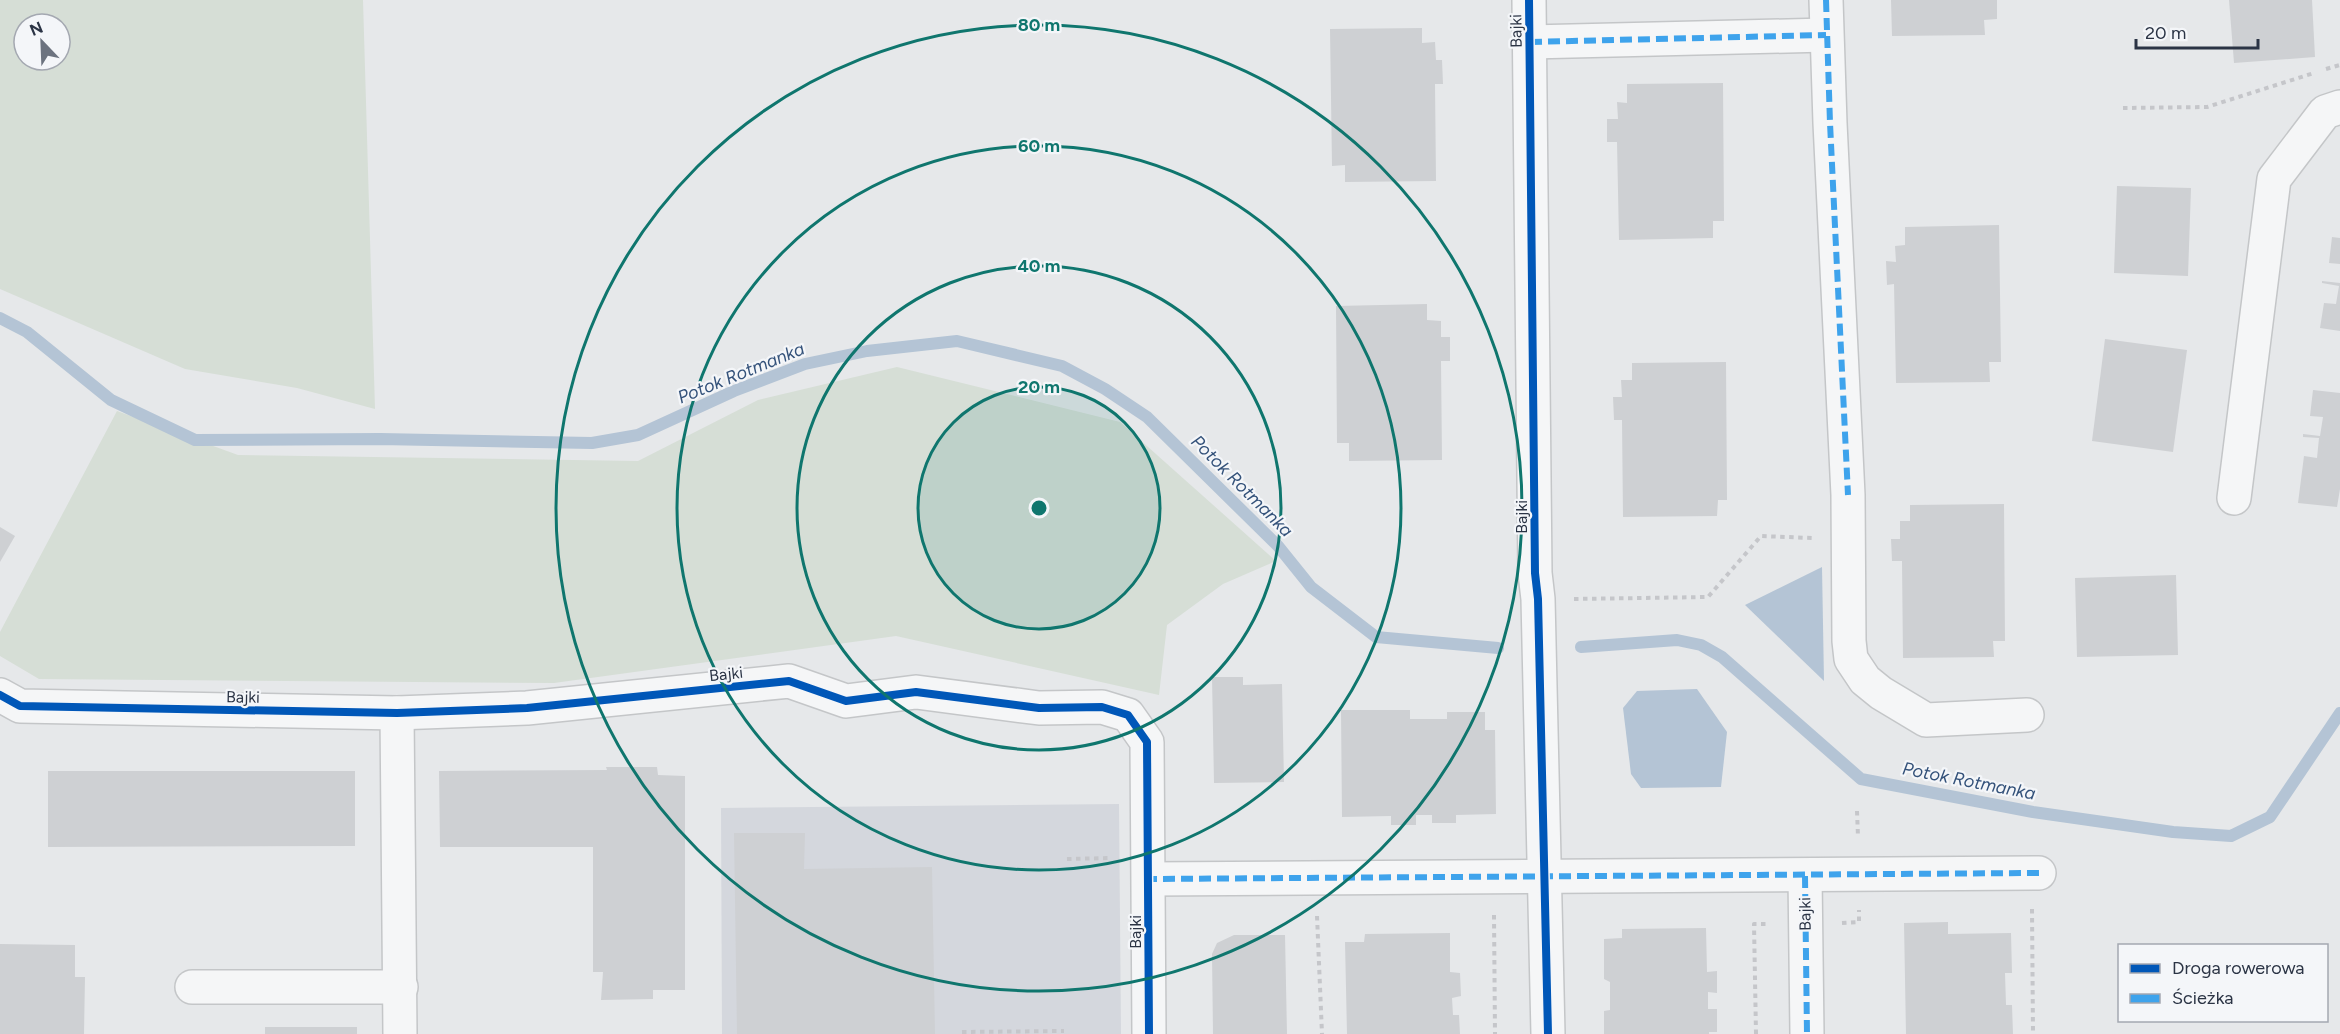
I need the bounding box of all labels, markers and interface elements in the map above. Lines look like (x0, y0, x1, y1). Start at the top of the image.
north arrow (12, 12, 72, 72)
scale bar (2136, 12, 2258, 50)
text: 80 m (1018, 14, 1060, 36)
street label: Bajki (1506, 14, 1526, 48)
text: N (27, 17, 46, 40)
text: 20 m (2145, 22, 2186, 44)
text: 60 m (1018, 135, 1060, 157)
text: 40 m (1017, 255, 1061, 277)
water label: Potok Rotmanka (674, 337, 808, 408)
text: 20 m (1018, 376, 1060, 398)
water label: Potok Rotmanka (1187, 431, 1298, 542)
centre of rings (1029, 498, 1049, 518)
street label: Bajki (1512, 500, 1531, 534)
street label: Bajki (708, 663, 744, 685)
street label: Bajki (226, 687, 260, 707)
water label: Potok Rotmanka (1901, 757, 2038, 805)
street label: Bajki (1795, 897, 1815, 931)
street label: Bajki (1126, 915, 1145, 949)
legend (2118, 944, 2328, 1022)
text: Droga rowerowa (2172, 957, 2304, 979)
text: Ścieżka (2172, 987, 2233, 1009)

